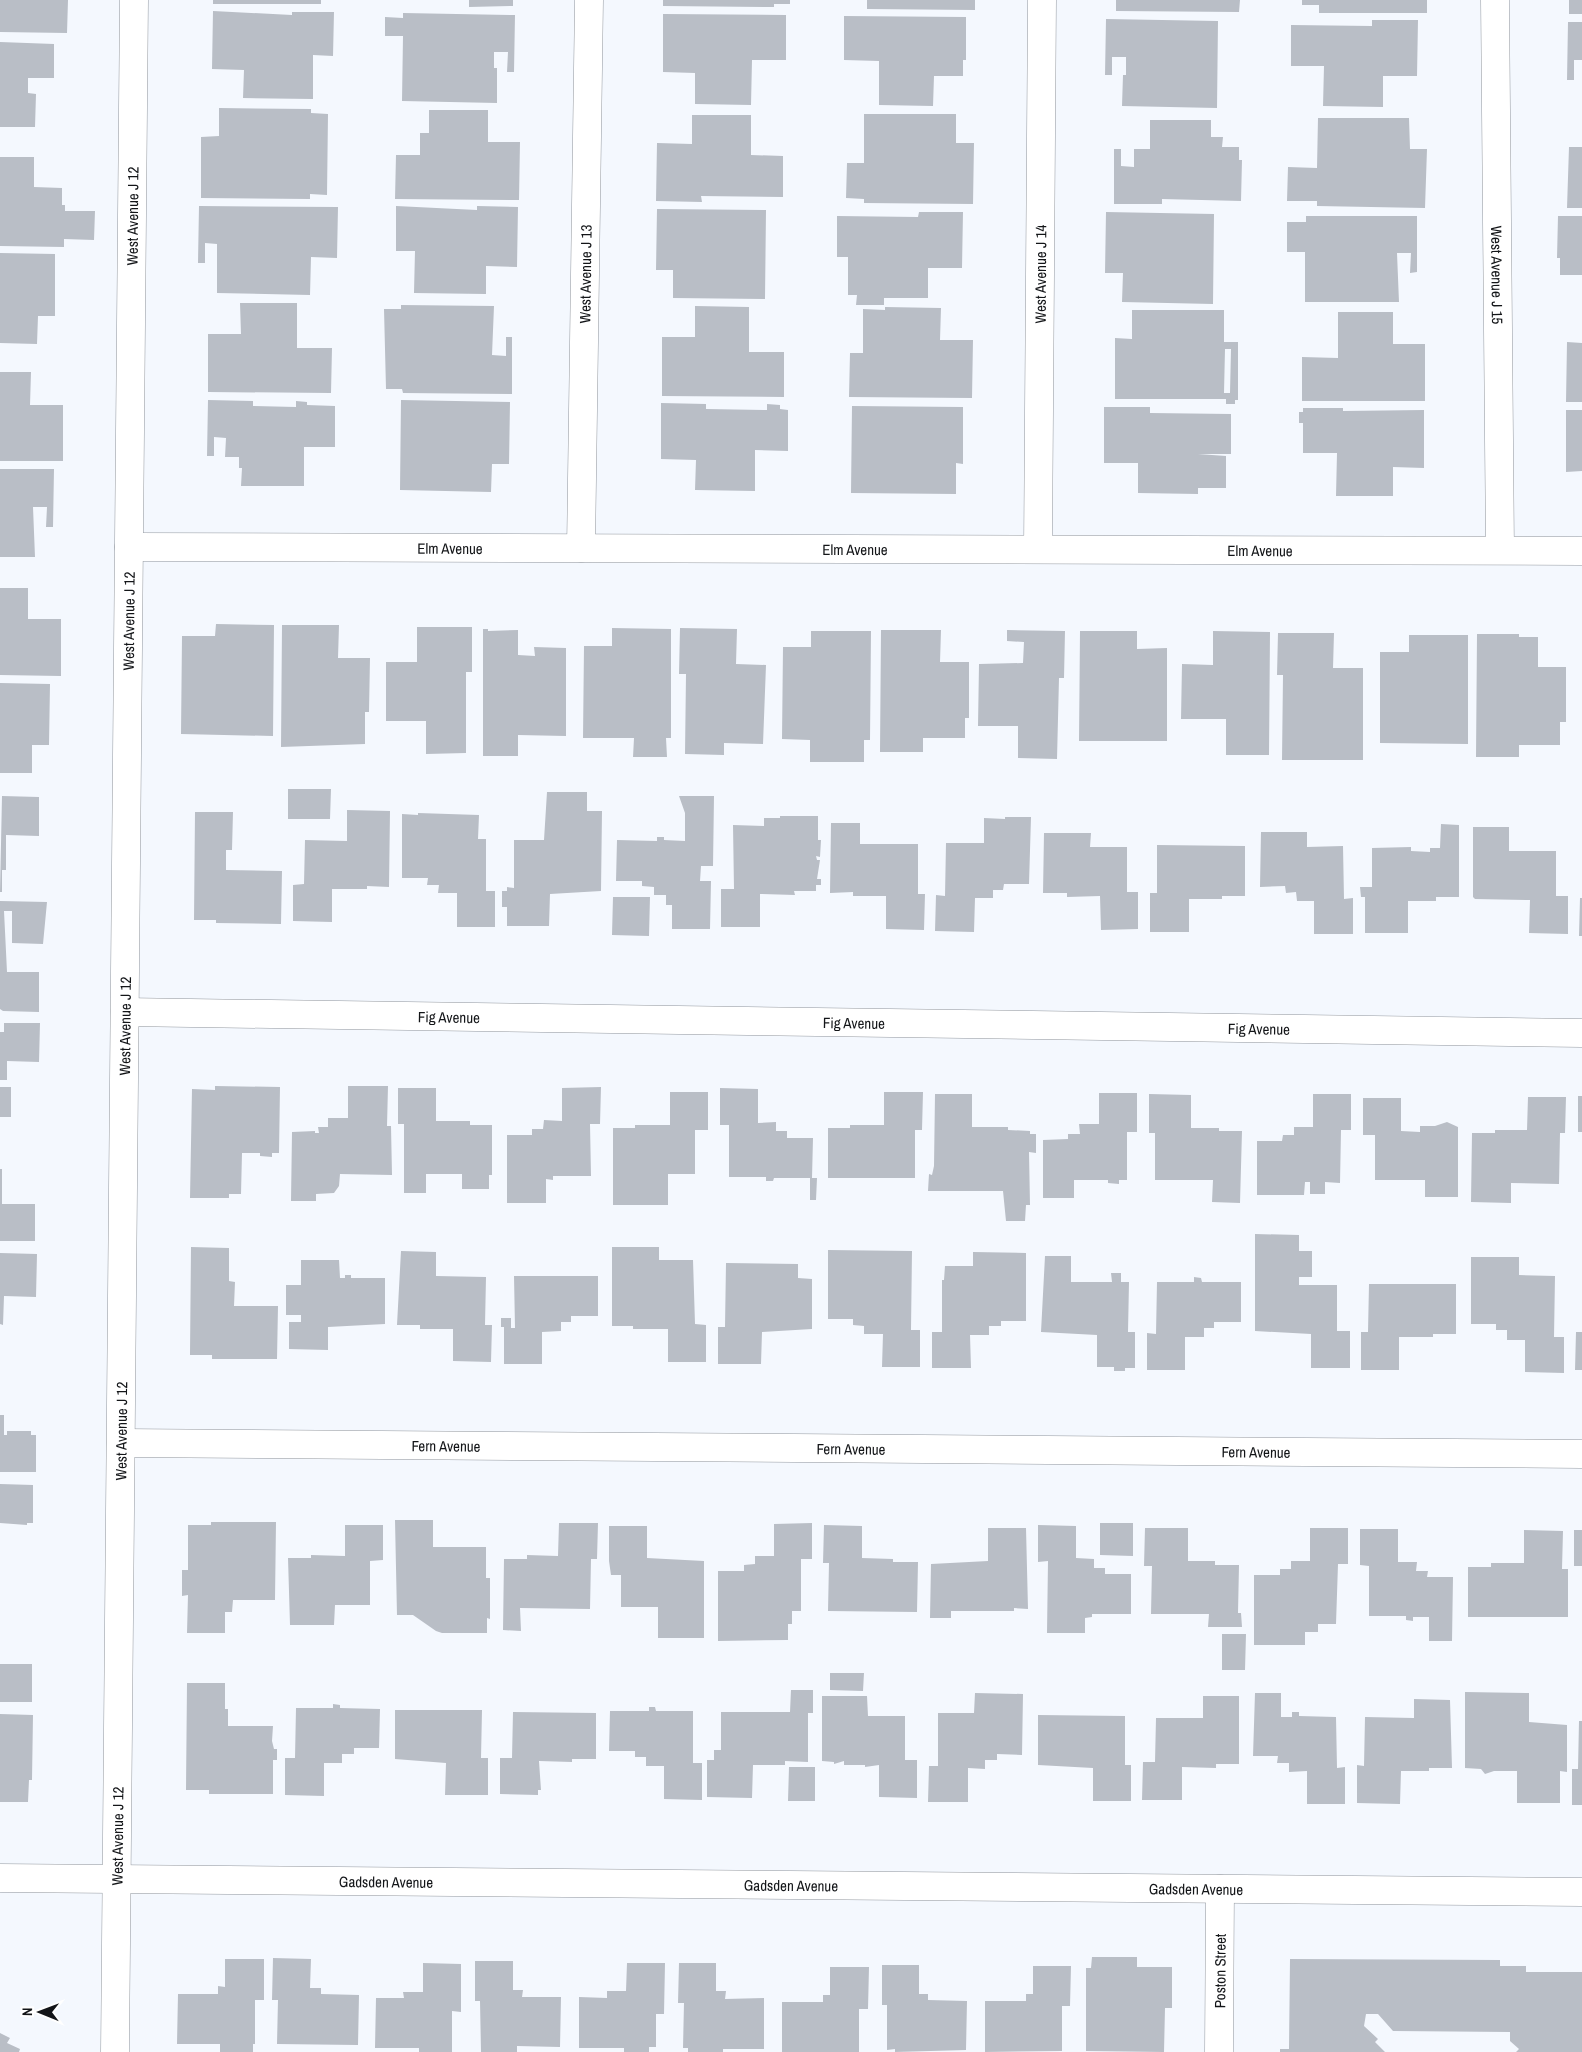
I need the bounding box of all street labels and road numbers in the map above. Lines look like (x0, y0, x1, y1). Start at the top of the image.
street label: West Avenue J 12 (121, 166, 143, 266)
street label: West Avenue J 13 (574, 224, 596, 324)
street label: West Avenue J 14 (1029, 224, 1051, 323)
street label: West Avenue J 15 (1487, 225, 1508, 325)
street label: Elm Avenue (417, 537, 483, 558)
street label: Elm Avenue (822, 538, 888, 560)
street label: Elm Avenue (1227, 540, 1293, 561)
street label: West Avenue J 12 (117, 571, 139, 671)
street label: West Avenue J 12 (114, 976, 135, 1076)
street label: Fig Avenue (418, 1006, 480, 1028)
street label: Fig Avenue (823, 1012, 885, 1033)
street label: Fig Avenue (1228, 1017, 1290, 1039)
street label: West Avenue J 12 (110, 1381, 132, 1481)
street label: Fern Avenue (411, 1435, 481, 1456)
street label: Fern Avenue (816, 1438, 886, 1459)
street label: Fern Avenue (1221, 1441, 1291, 1462)
street label: West Avenue J 12 (106, 1786, 128, 1886)
street label: Gadsden Avenue (339, 1870, 433, 1892)
street label: Gadsden Avenue (744, 1874, 838, 1896)
street label: Gadsden Avenue (1149, 1878, 1243, 1900)
street label: Poston Street (1209, 1933, 1230, 2008)

